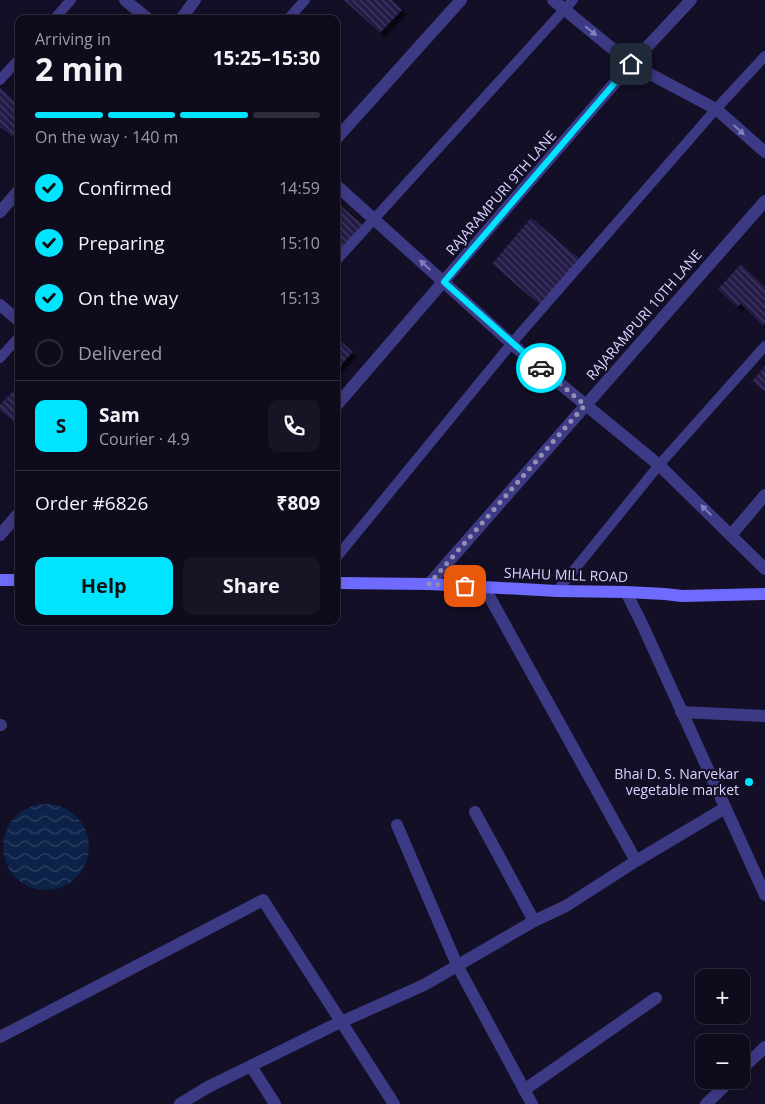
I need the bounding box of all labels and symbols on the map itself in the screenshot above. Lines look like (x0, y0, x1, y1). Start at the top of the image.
one-way arrow (584, 25, 596, 37)
pin (610, 43, 652, 85)
one-way arrow (733, 124, 745, 136)
street label: RAJARAMPURI 9TH LANE (441, 126, 560, 259)
street label: RAJARAMPURI 10TH LANE (582, 245, 706, 384)
one-way arrow (420, 259, 432, 271)
courier (516, 343, 566, 393)
one-way arrow (700, 504, 712, 516)
street label: SHAHU MILL ROAD (504, 563, 628, 586)
pin (444, 565, 486, 607)
place label: Bhai D. S. Narvekar vegetable market (614, 764, 739, 799)
marker: Bhai D. S. Narvekar vegetable market (743, 776, 755, 788)

